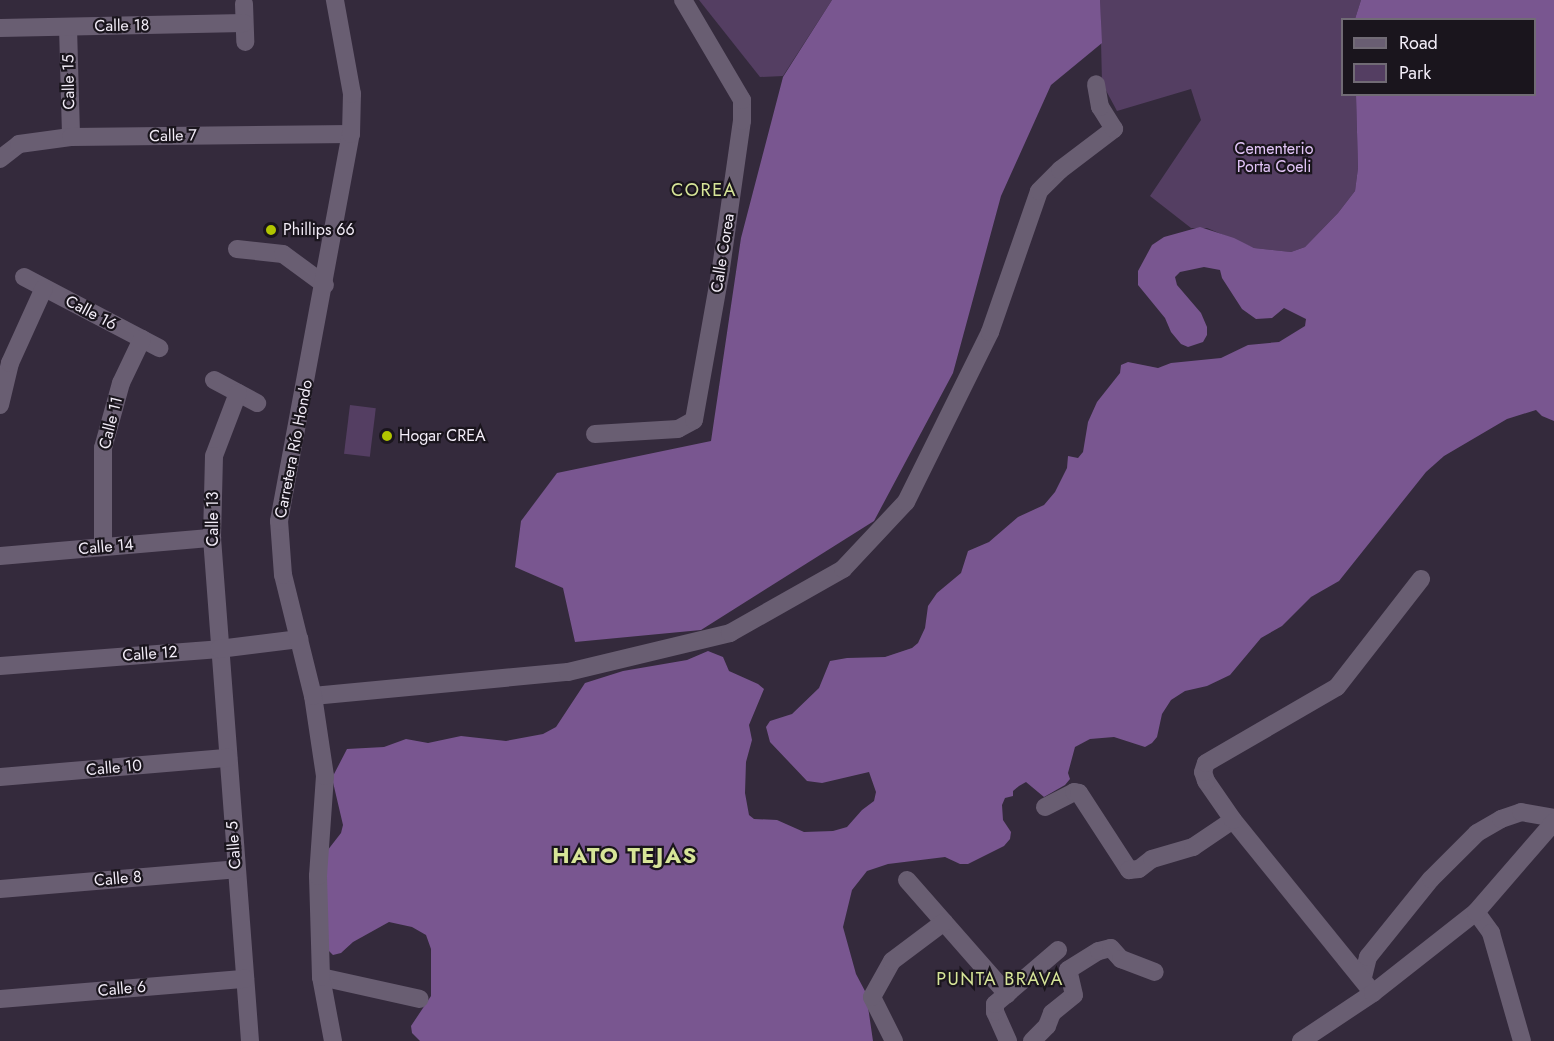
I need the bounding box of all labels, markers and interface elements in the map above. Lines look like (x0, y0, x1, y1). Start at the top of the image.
street label: Calle 18 (94, 16, 150, 36)
legend (1341, 18, 1536, 96)
text: Road (1399, 30, 1438, 56)
street label: Calle 15 (59, 54, 79, 110)
text: Park (1399, 60, 1431, 86)
street label: Calle 7 (149, 126, 197, 146)
park label: Cementerio Porta Coeli (1235, 139, 1313, 177)
district label: COREA (671, 179, 737, 201)
street label: Calle Corea (707, 212, 739, 294)
place label: Phillips 66 (283, 220, 355, 240)
marker: Phillips 66 (264, 223, 278, 237)
street label: Calle 16 (62, 292, 120, 334)
street label: Carretera Río Hondo (271, 378, 317, 520)
street label: Calle 11 (95, 395, 127, 451)
place label: Hogar CREA (399, 426, 486, 446)
marker: Hogar CREA (380, 429, 394, 443)
street label: Calle 13 (203, 492, 223, 546)
street label: Calle 14 (77, 535, 135, 559)
street label: Calle 12 (122, 642, 178, 666)
street label: Calle 10 (85, 756, 143, 780)
street label: Calle 5 (223, 820, 245, 870)
district label: HATO TEJAS (552, 843, 698, 869)
street label: Calle 8 (93, 867, 143, 891)
district label: PUNTA BRAVA (936, 968, 1064, 990)
street label: Calle 6 (97, 977, 147, 1001)

